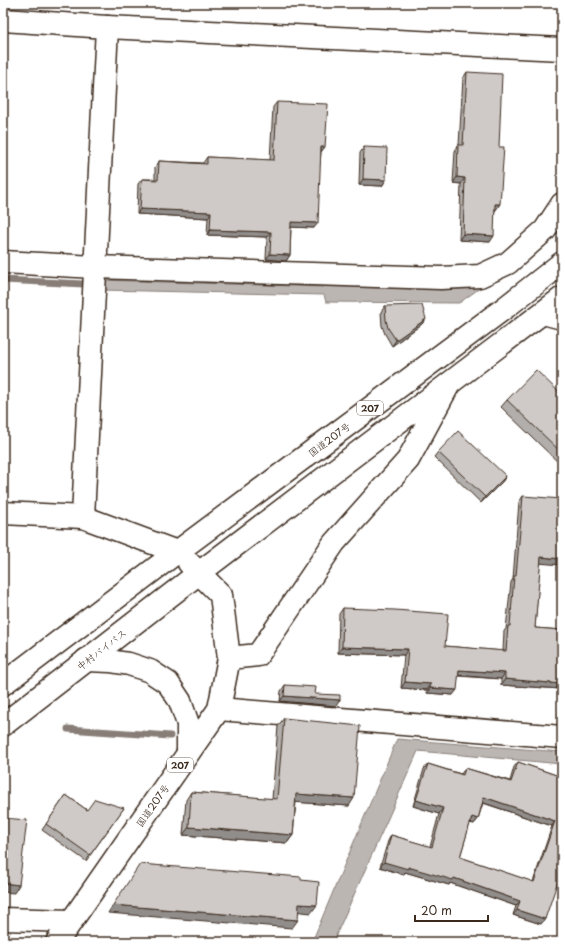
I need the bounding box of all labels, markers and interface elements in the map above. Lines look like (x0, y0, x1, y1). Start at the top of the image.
road number: 207 (357, 401, 383, 415)
street label: 国道207号 (305, 418, 353, 460)
street label: 中村バイパス (73, 625, 129, 673)
road number: 207 (167, 758, 193, 772)
street label: 国道207号 (132, 780, 172, 830)
scale bar (415, 897, 488, 923)
text: 20 m (421, 901, 452, 919)

